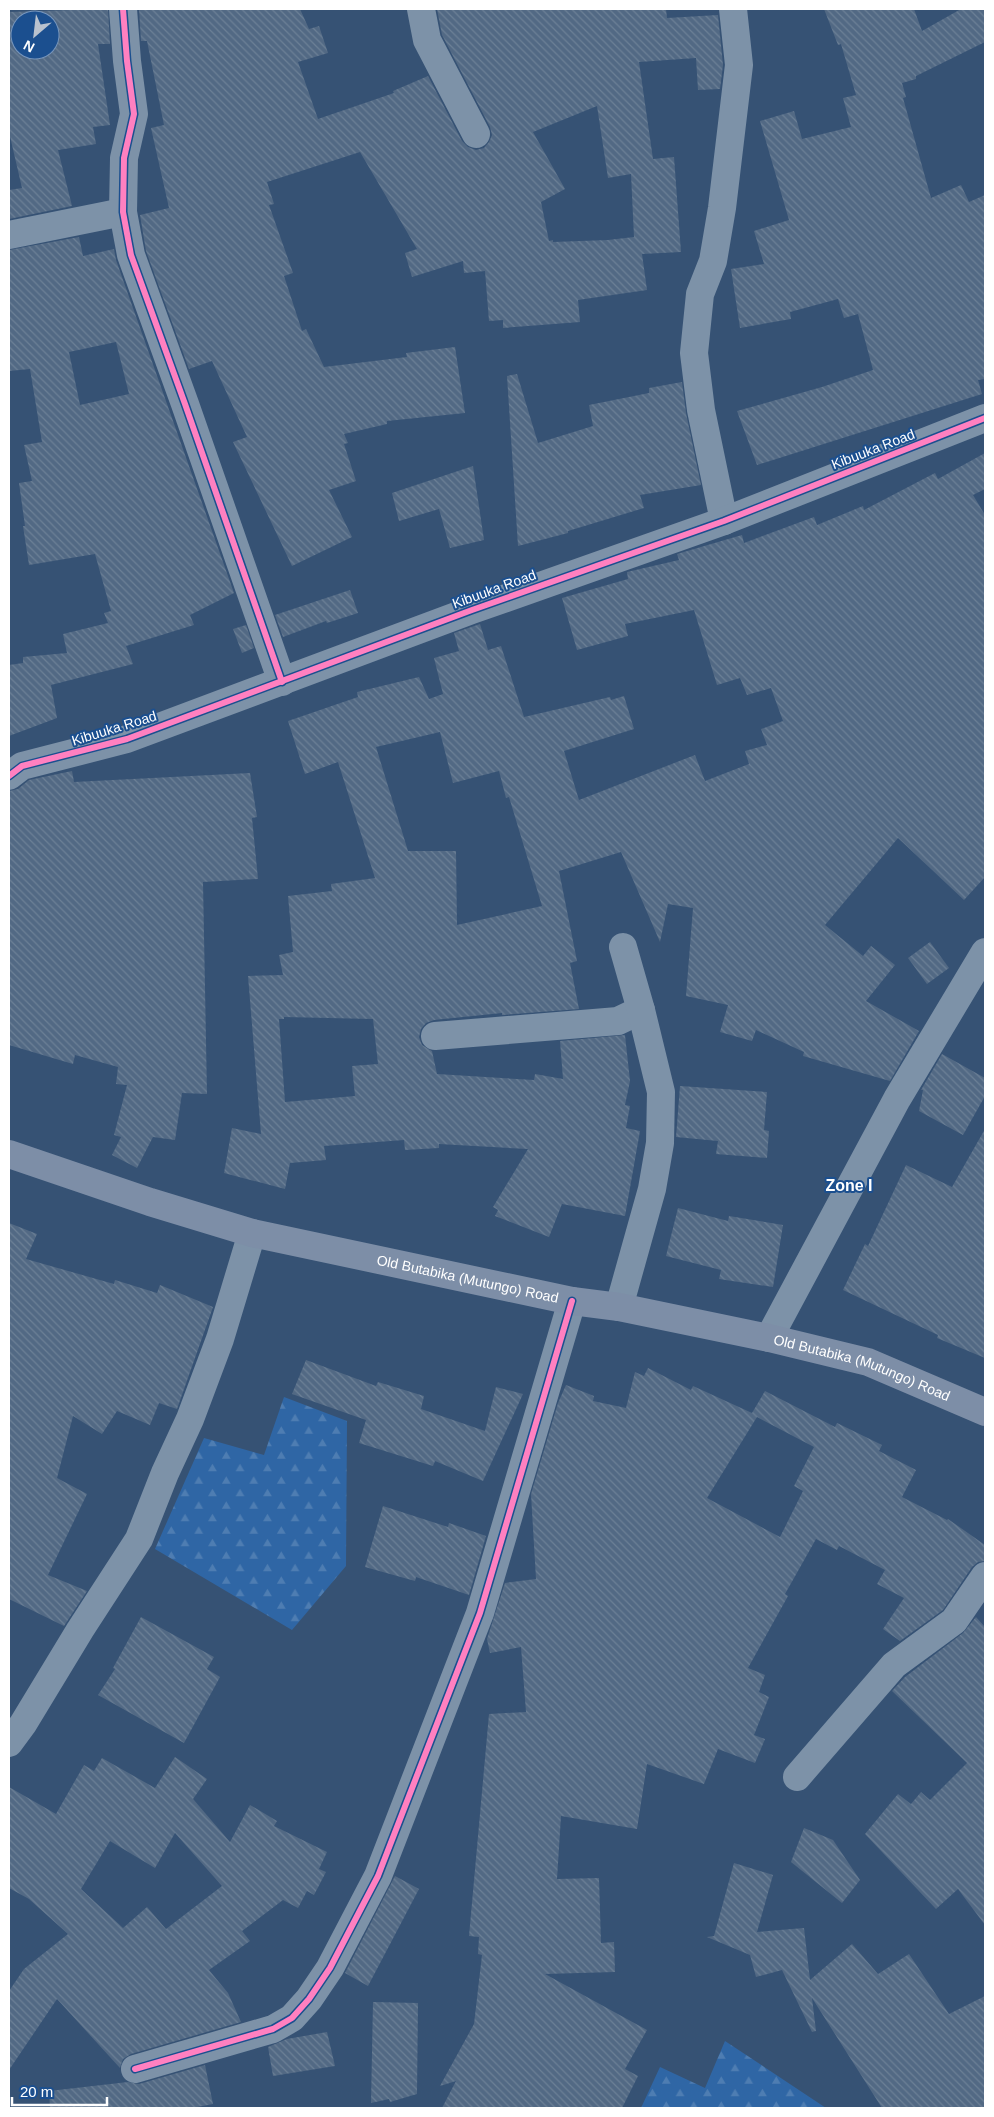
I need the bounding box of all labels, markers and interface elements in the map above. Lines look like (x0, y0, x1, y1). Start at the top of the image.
north arrow (10, 10, 60, 60)
text: N (21, 37, 37, 56)
street label: Kibuuka Road (829, 426, 917, 472)
street label: Kibuuka Road (450, 566, 538, 612)
street label: Kibuuka Road (70, 707, 158, 749)
district label: Zone I (825, 1177, 873, 1194)
street label: Old Butabika (Mutungo) Road (375, 1252, 560, 1306)
street label: Old Butabika (Mutungo) Road (772, 1331, 953, 1404)
scale bar (12, 2074, 108, 2106)
text: 20 m (20, 2083, 53, 2100)

